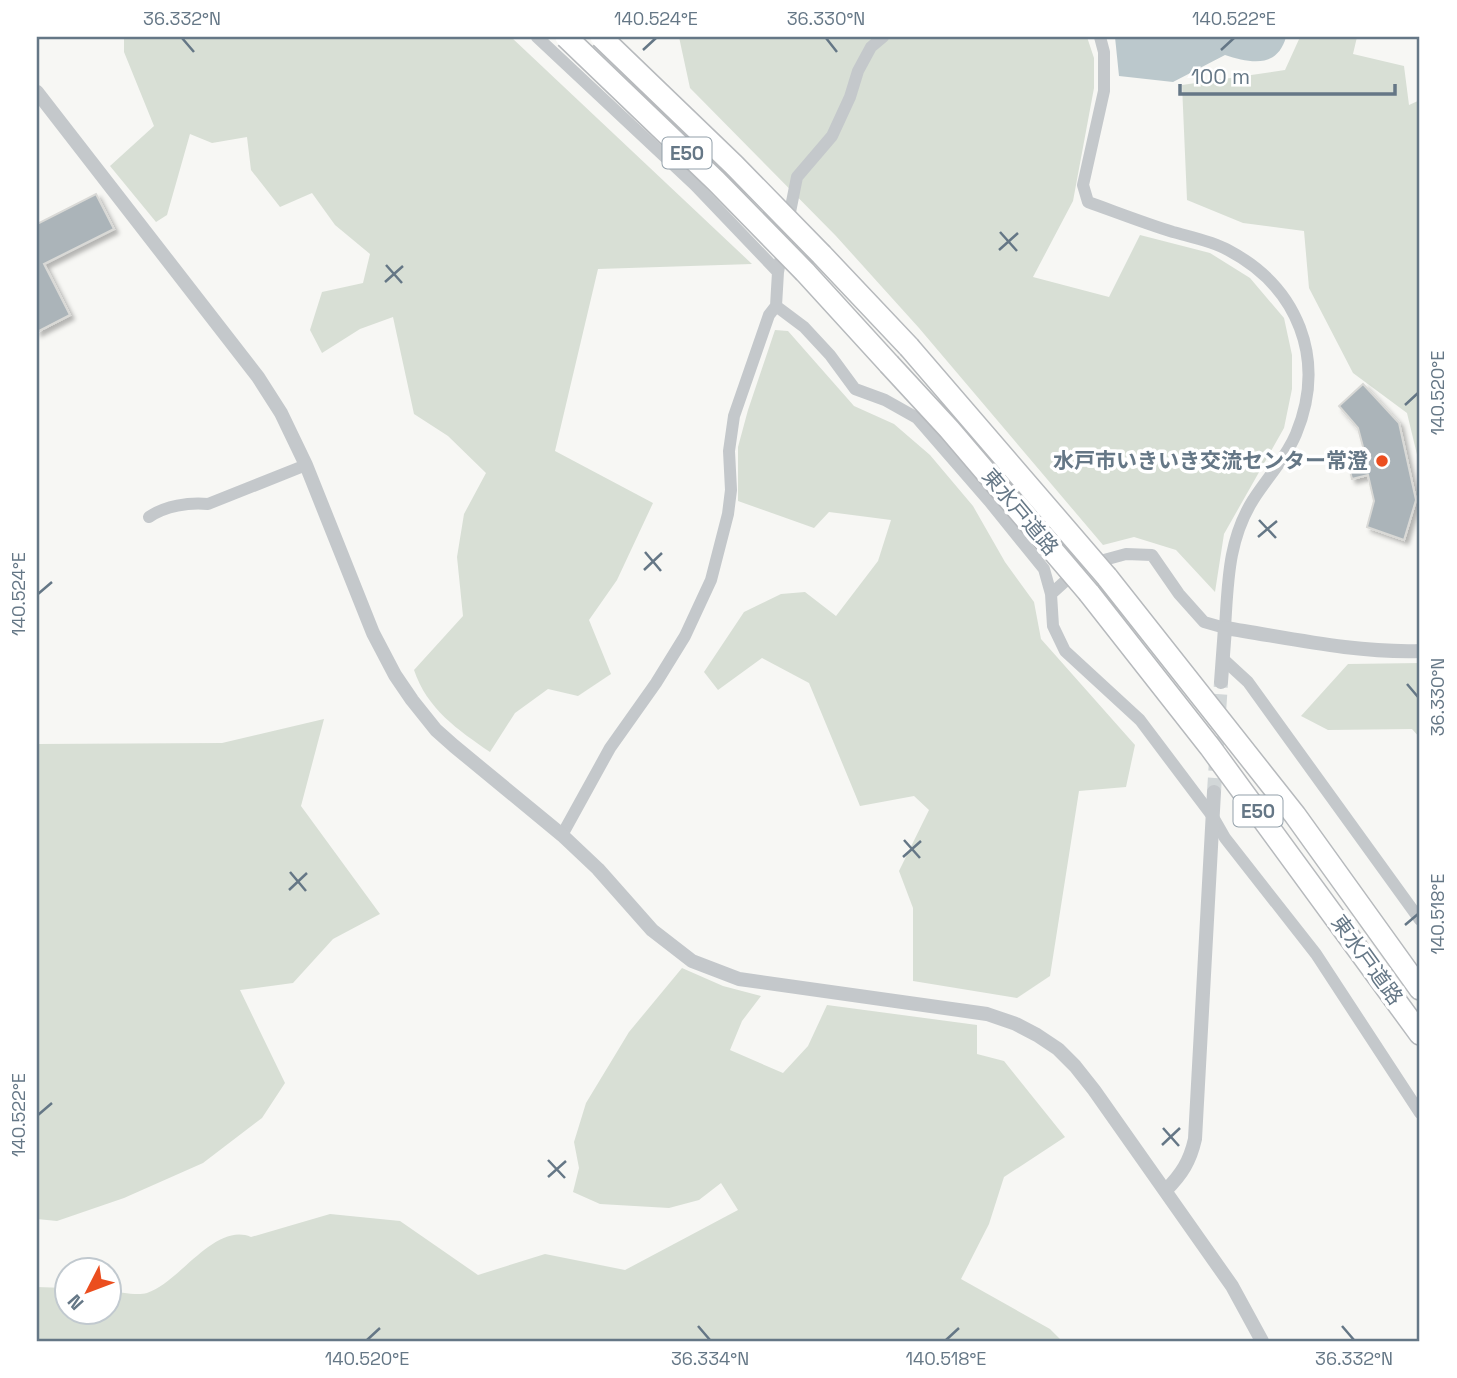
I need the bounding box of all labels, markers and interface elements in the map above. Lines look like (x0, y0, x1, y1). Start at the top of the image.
text: 36.332°N (143, 7, 221, 30)
text: 140.524°E (614, 7, 698, 30)
text: 36.330°N (787, 7, 865, 30)
text: 140.522°E (1192, 7, 1276, 30)
scale bar (1180, 52, 1396, 96)
text: 100 m (1191, 63, 1250, 90)
road number: E50 (662, 138, 712, 168)
text: 140.520°E (1426, 351, 1449, 435)
place label: 水戸市いきいき交流センター常澄 (1053, 447, 1368, 474)
marker: 水戸市いきいき交流センター常澄 (1374, 453, 1390, 469)
street label: 東水戸道路 (976, 463, 1064, 561)
text: 140.524°E (7, 552, 30, 636)
text: 36.330°N (1426, 658, 1449, 736)
road number: E50 (1234, 796, 1282, 826)
text: 140.518°E (1426, 874, 1449, 954)
street label: 東水戸道路 (1326, 909, 1409, 1010)
text: 140.522°E (7, 1073, 30, 1157)
north arrow (52, 1256, 122, 1326)
text: N (62, 1289, 89, 1315)
text: 140.520°E (325, 1347, 409, 1370)
text: 36.334°N (671, 1347, 749, 1370)
text: 140.518°E (906, 1347, 986, 1370)
text: 36.332°N (1315, 1347, 1393, 1370)

